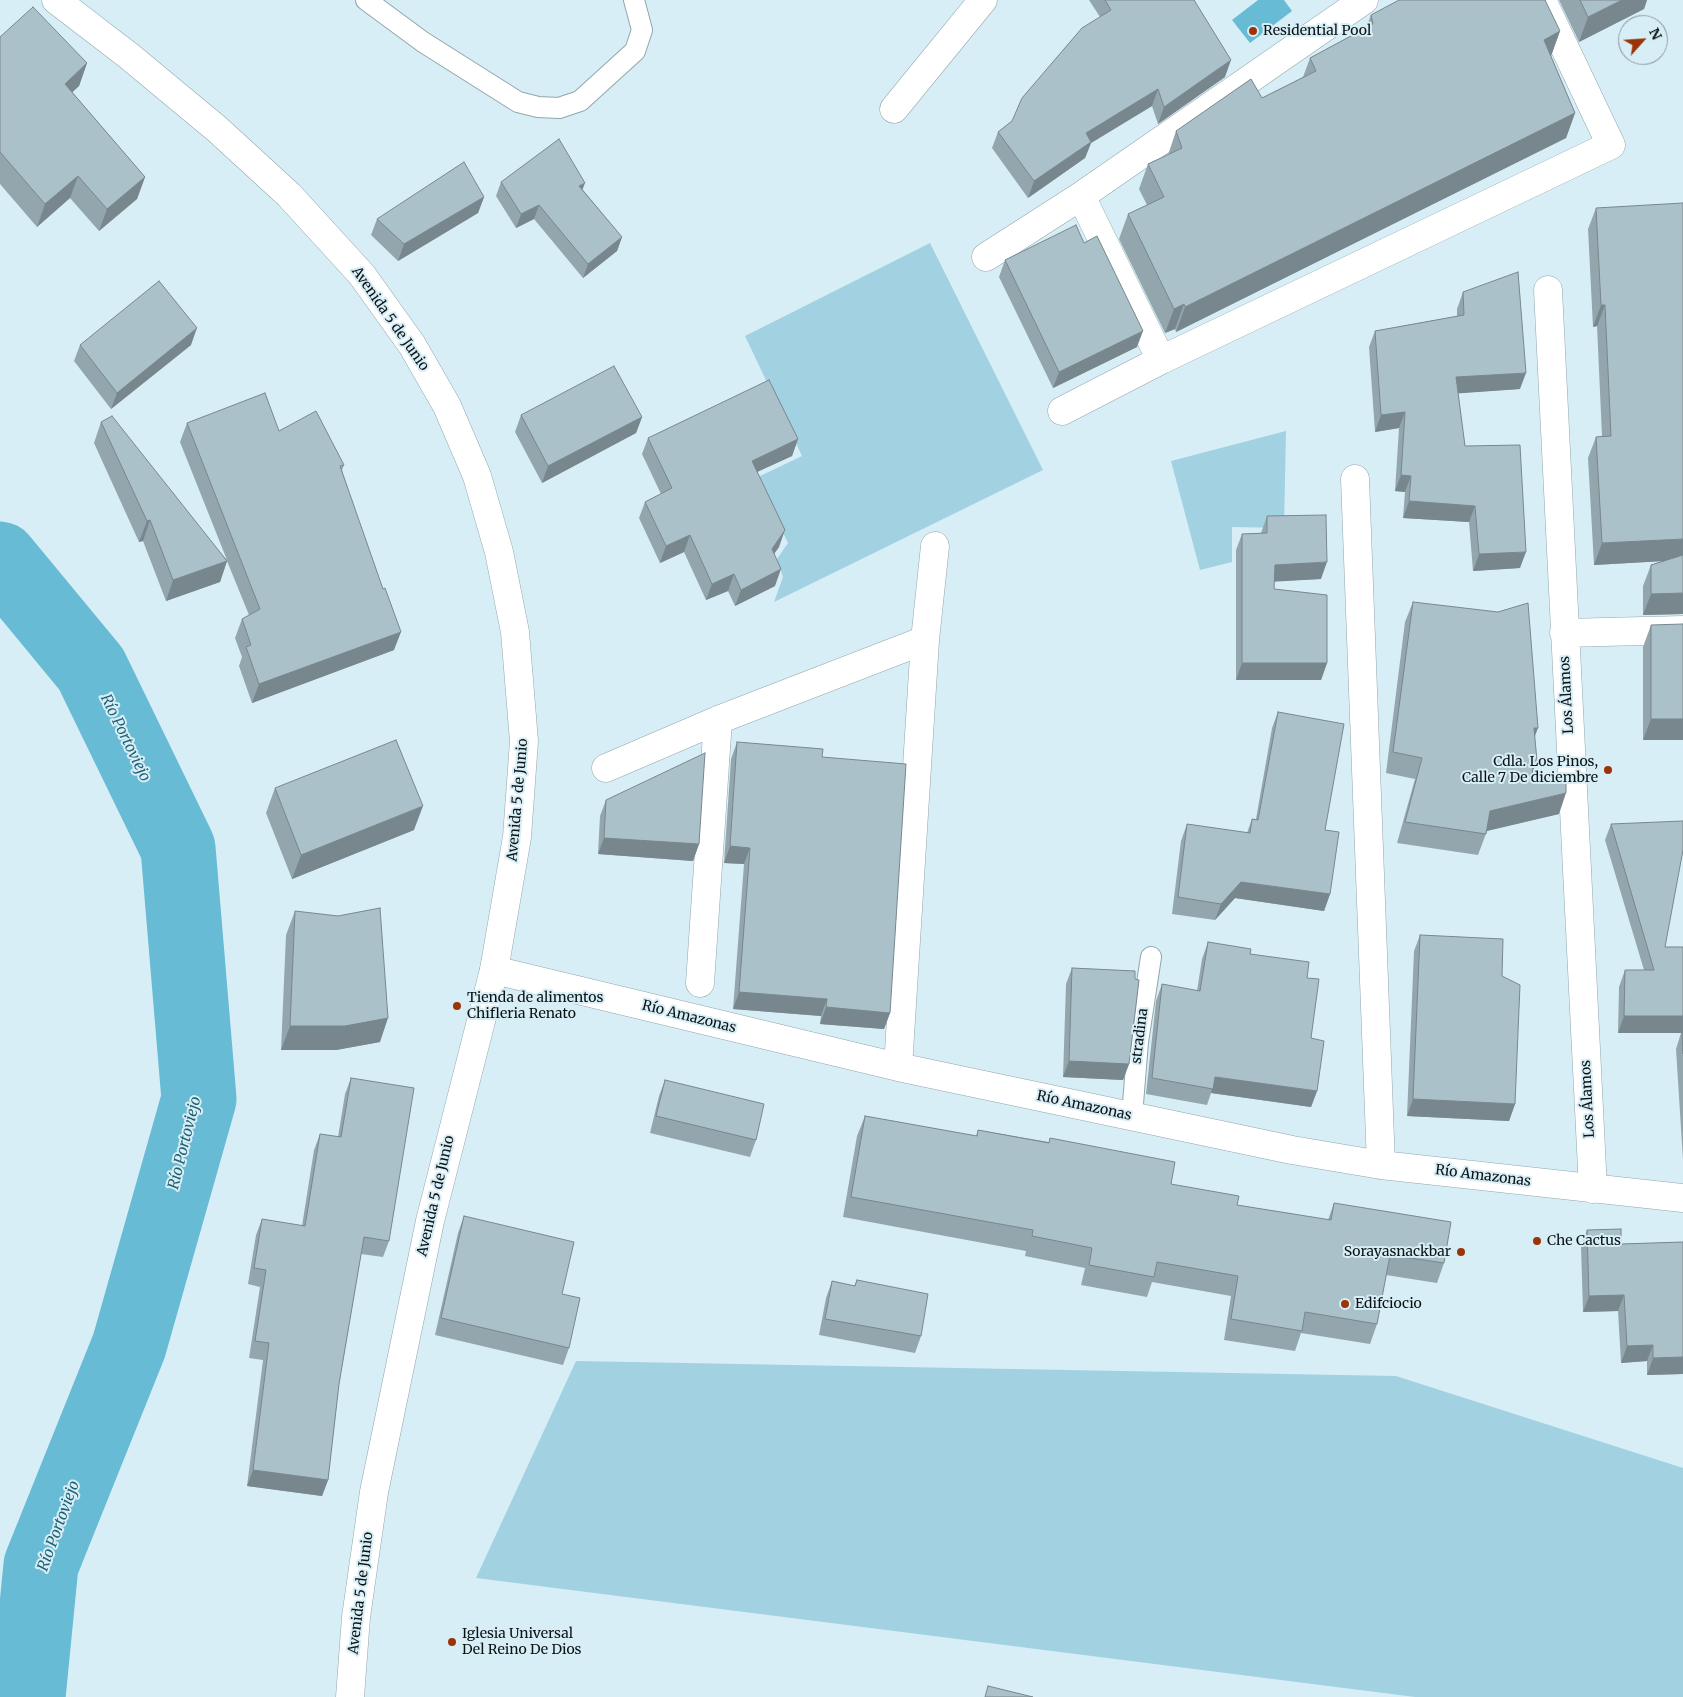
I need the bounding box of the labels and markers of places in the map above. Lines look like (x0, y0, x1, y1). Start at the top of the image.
place label: Residential Pool (1263, 23, 1371, 39)
marker: Residential Pool (1247, 25, 1259, 37)
place label: Cdla. Los Pinos, Calle 7 De diciembre (1462, 754, 1598, 786)
marker: Cdla. Los Pinos, Calle 7 De diciembre (1602, 764, 1614, 776)
place label: Tienda de alimentos Chifleria Renato (467, 990, 603, 1022)
marker: Tienda de alimentos Chifleria Renato (451, 1000, 463, 1012)
place label: Che Cactus (1547, 1233, 1621, 1249)
marker: Che Cactus (1531, 1235, 1543, 1247)
place label: Sorayasnackbar (1344, 1244, 1451, 1260)
marker: Sorayasnackbar (1455, 1246, 1467, 1258)
place label: Edifciocio (1355, 1296, 1422, 1312)
marker: Edifciocio (1339, 1298, 1351, 1310)
place label: Iglesia Universal Del Reino De Dios (462, 1626, 581, 1658)
marker: Iglesia Universal Del Reino De Dios (446, 1636, 458, 1648)

